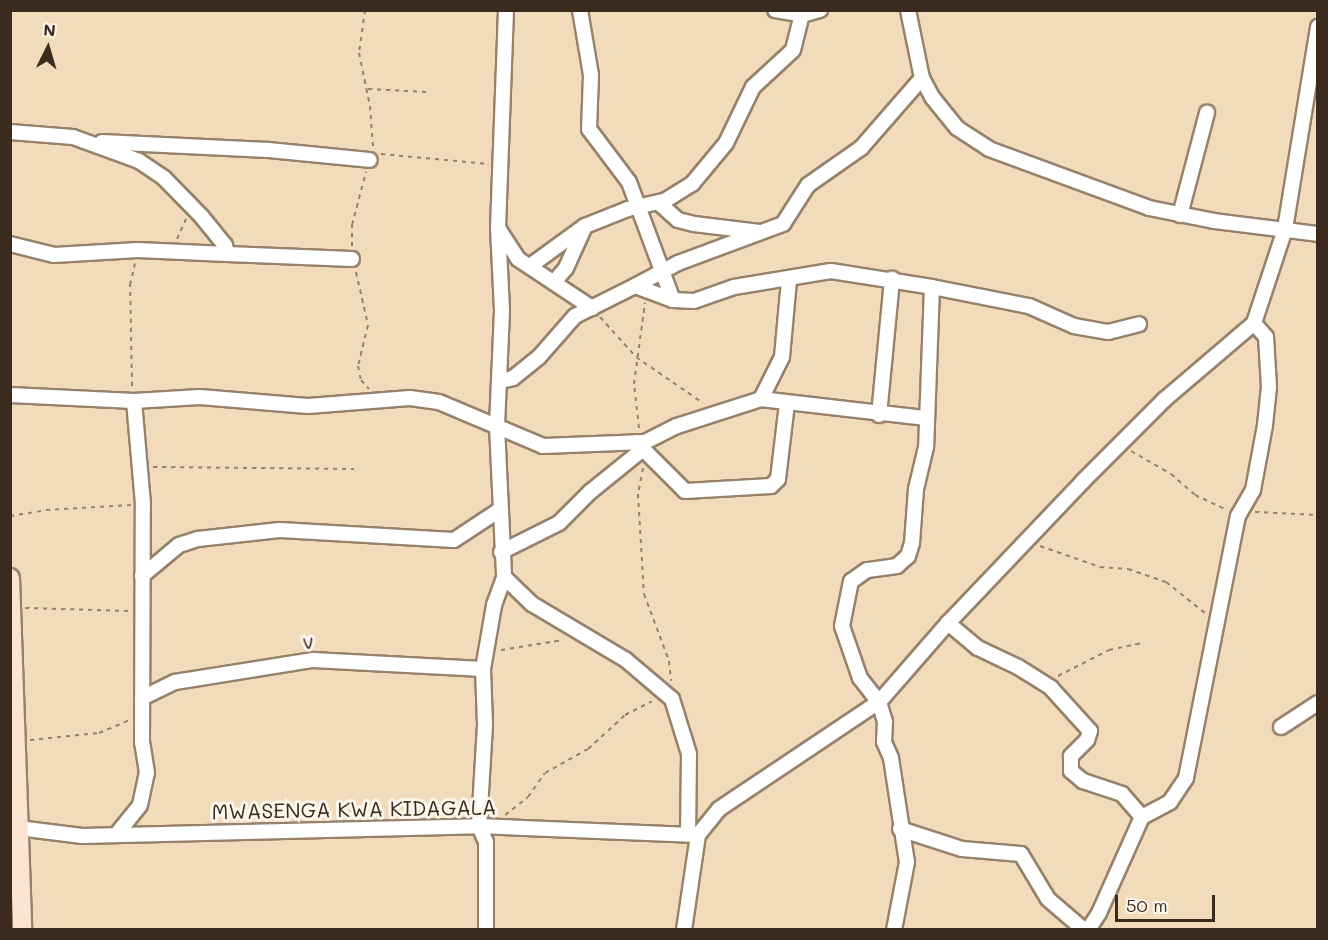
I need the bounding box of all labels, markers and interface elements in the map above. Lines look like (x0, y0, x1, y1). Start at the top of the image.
north arrow (18, 18, 78, 78)
text: N (43, 19, 57, 41)
street label: v (301, 628, 315, 654)
street label: MWASENGA KWA KIDAGALA (211, 794, 497, 824)
scale bar (1118, 883, 1218, 921)
text: 50 m (1126, 893, 1168, 917)

